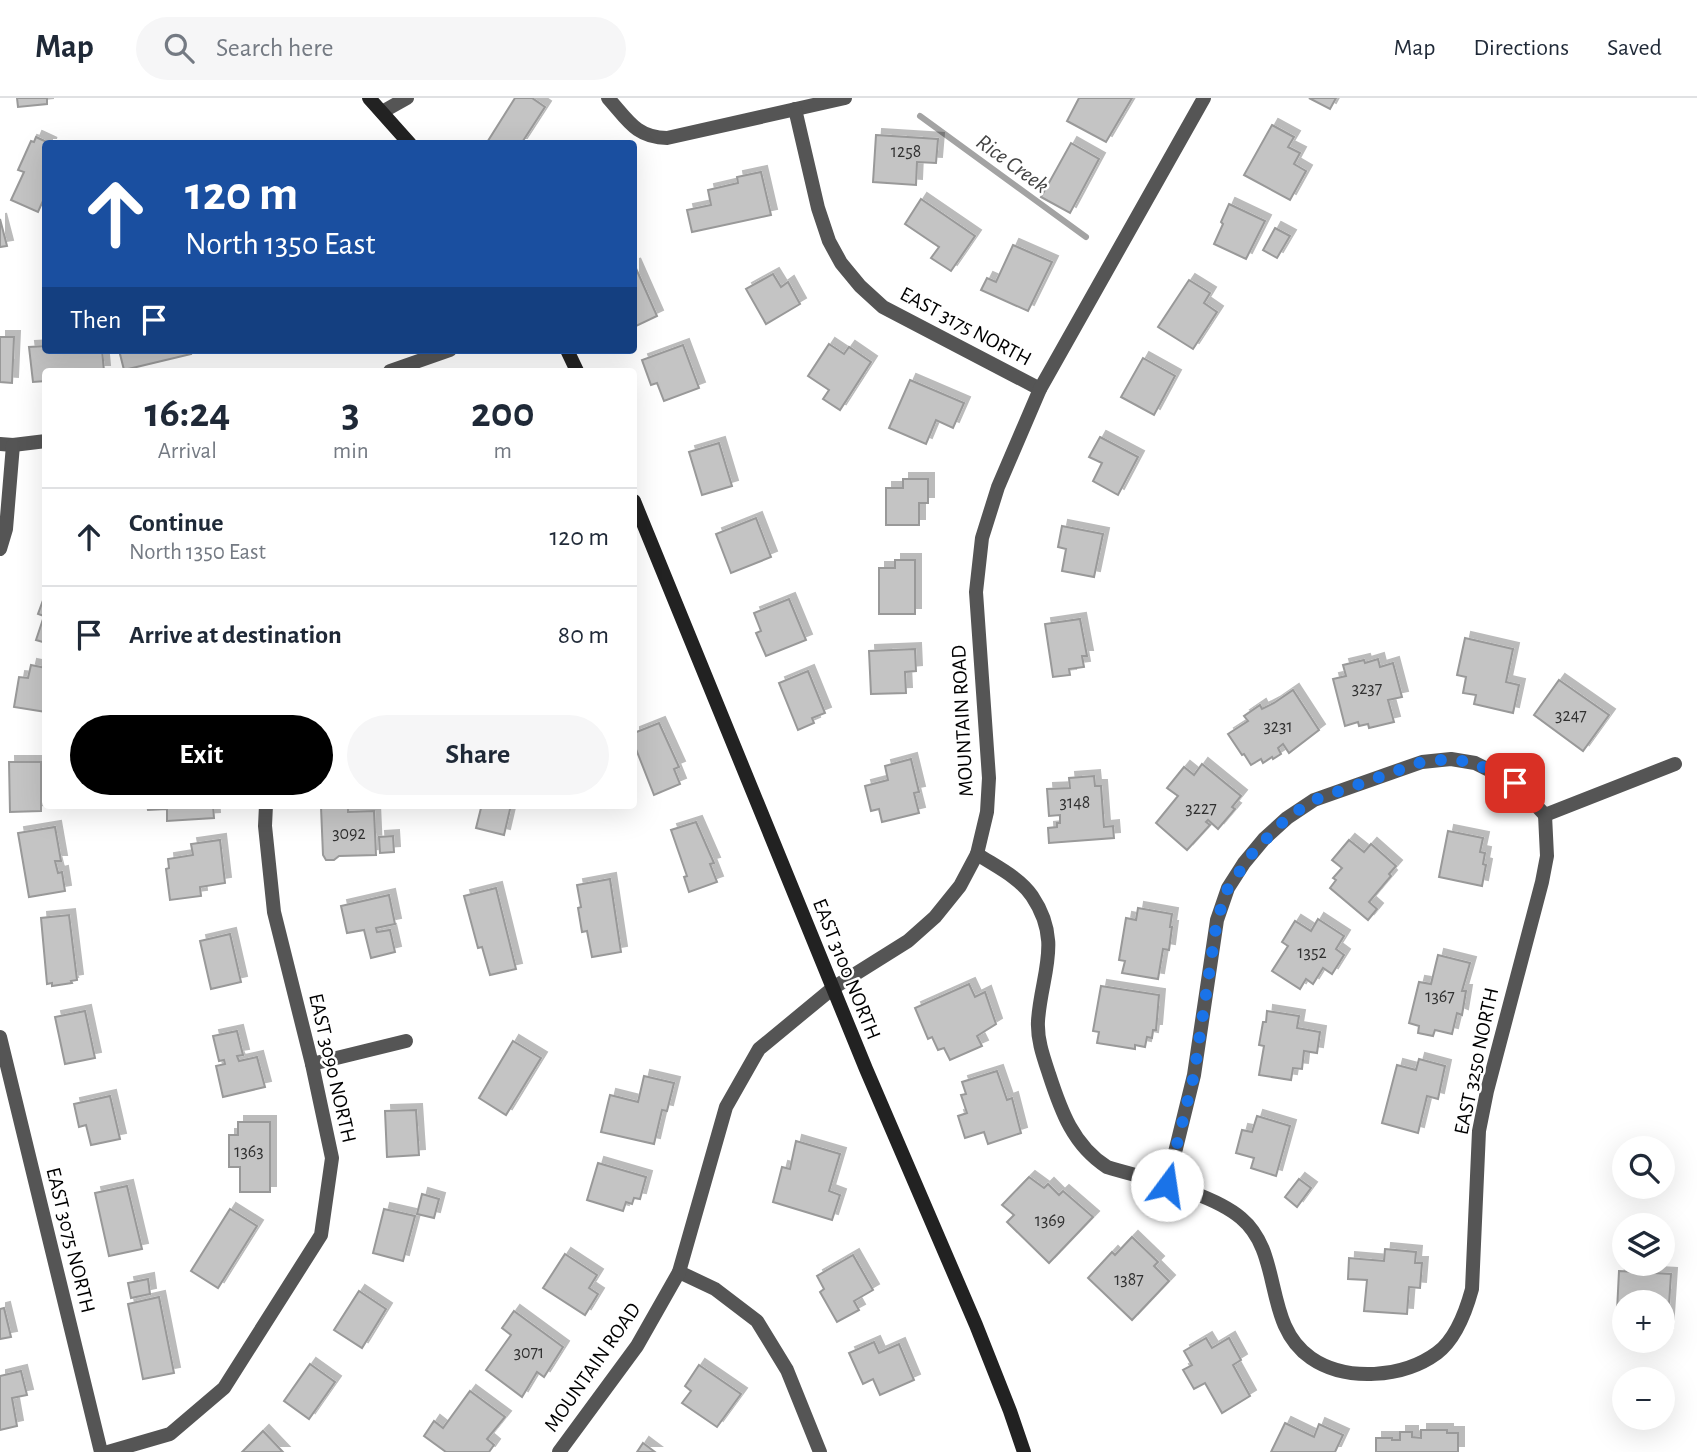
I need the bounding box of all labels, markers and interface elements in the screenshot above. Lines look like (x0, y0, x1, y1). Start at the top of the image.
search box (136, 17, 626, 80)
icon: search (160, 29, 198, 67)
text: Map (35, 31, 94, 64)
text: Search here (216, 35, 334, 61)
text: Map (1393, 36, 1435, 60)
text: Directions (1473, 36, 1569, 60)
text: Saved (1607, 36, 1662, 60)
water label: Rice Creek (972, 130, 1053, 198)
house number: 1258 (891, 143, 921, 161)
icon: ahead (70, 168, 161, 259)
text: 120 m (185, 170, 298, 219)
text: North 1350 East (185, 228, 375, 260)
street label: EAST 3175 NORTH (897, 283, 1035, 370)
icon: arrive (135, 301, 173, 339)
text: Then (70, 307, 121, 333)
text: 16:24 (144, 392, 230, 434)
text: 3 (342, 392, 360, 434)
text: 200 (471, 392, 535, 434)
text: Arrival (158, 440, 217, 463)
text: min (333, 440, 369, 463)
text: m (494, 440, 512, 463)
text: Continue (129, 510, 224, 536)
icon: ahead (70, 518, 108, 556)
text: 120 m (549, 524, 609, 550)
text: North 1350 East (129, 541, 266, 564)
icon: arrive (70, 616, 108, 654)
text: Arrive at destination (129, 622, 342, 648)
text: 80 m (558, 622, 609, 648)
street label: MOUNTAIN ROAD (948, 645, 977, 797)
house number: 3237 (1352, 680, 1382, 698)
house number: 3247 (1555, 707, 1587, 725)
button: Exit (70, 715, 333, 795)
button: Share (347, 715, 609, 795)
house number: 3231 (1263, 718, 1293, 736)
pin (1485, 753, 1545, 813)
icon: arrive (1496, 764, 1534, 802)
house number: 3148 (1060, 794, 1090, 812)
house number: 3227 (1185, 800, 1217, 818)
house number: 3092 (332, 825, 366, 843)
street label: EAST 3100 NORTH (809, 896, 884, 1043)
house number: 1352 (1297, 944, 1327, 962)
street label: EAST 3250 NORTH (1451, 986, 1502, 1137)
house number: 1367 (1425, 988, 1455, 1006)
street label: EAST 3090 NORTH (305, 991, 360, 1145)
map controls (1612, 1136, 1675, 1430)
button: search (1612, 1136, 1675, 1199)
house number: 1363 (234, 1143, 264, 1161)
position arrow (1130, 1148, 1204, 1222)
street label: EAST 3075 NORTH (42, 1165, 99, 1315)
house number: 1369 (1035, 1212, 1065, 1230)
button: layers (1612, 1213, 1675, 1276)
house number: 1387 (1114, 1271, 1144, 1289)
button: + (1612, 1290, 1675, 1353)
street label: MOUNTAIN ROAD (540, 1299, 645, 1436)
house number: 3071 (514, 1344, 544, 1362)
button: − (1612, 1367, 1675, 1430)

